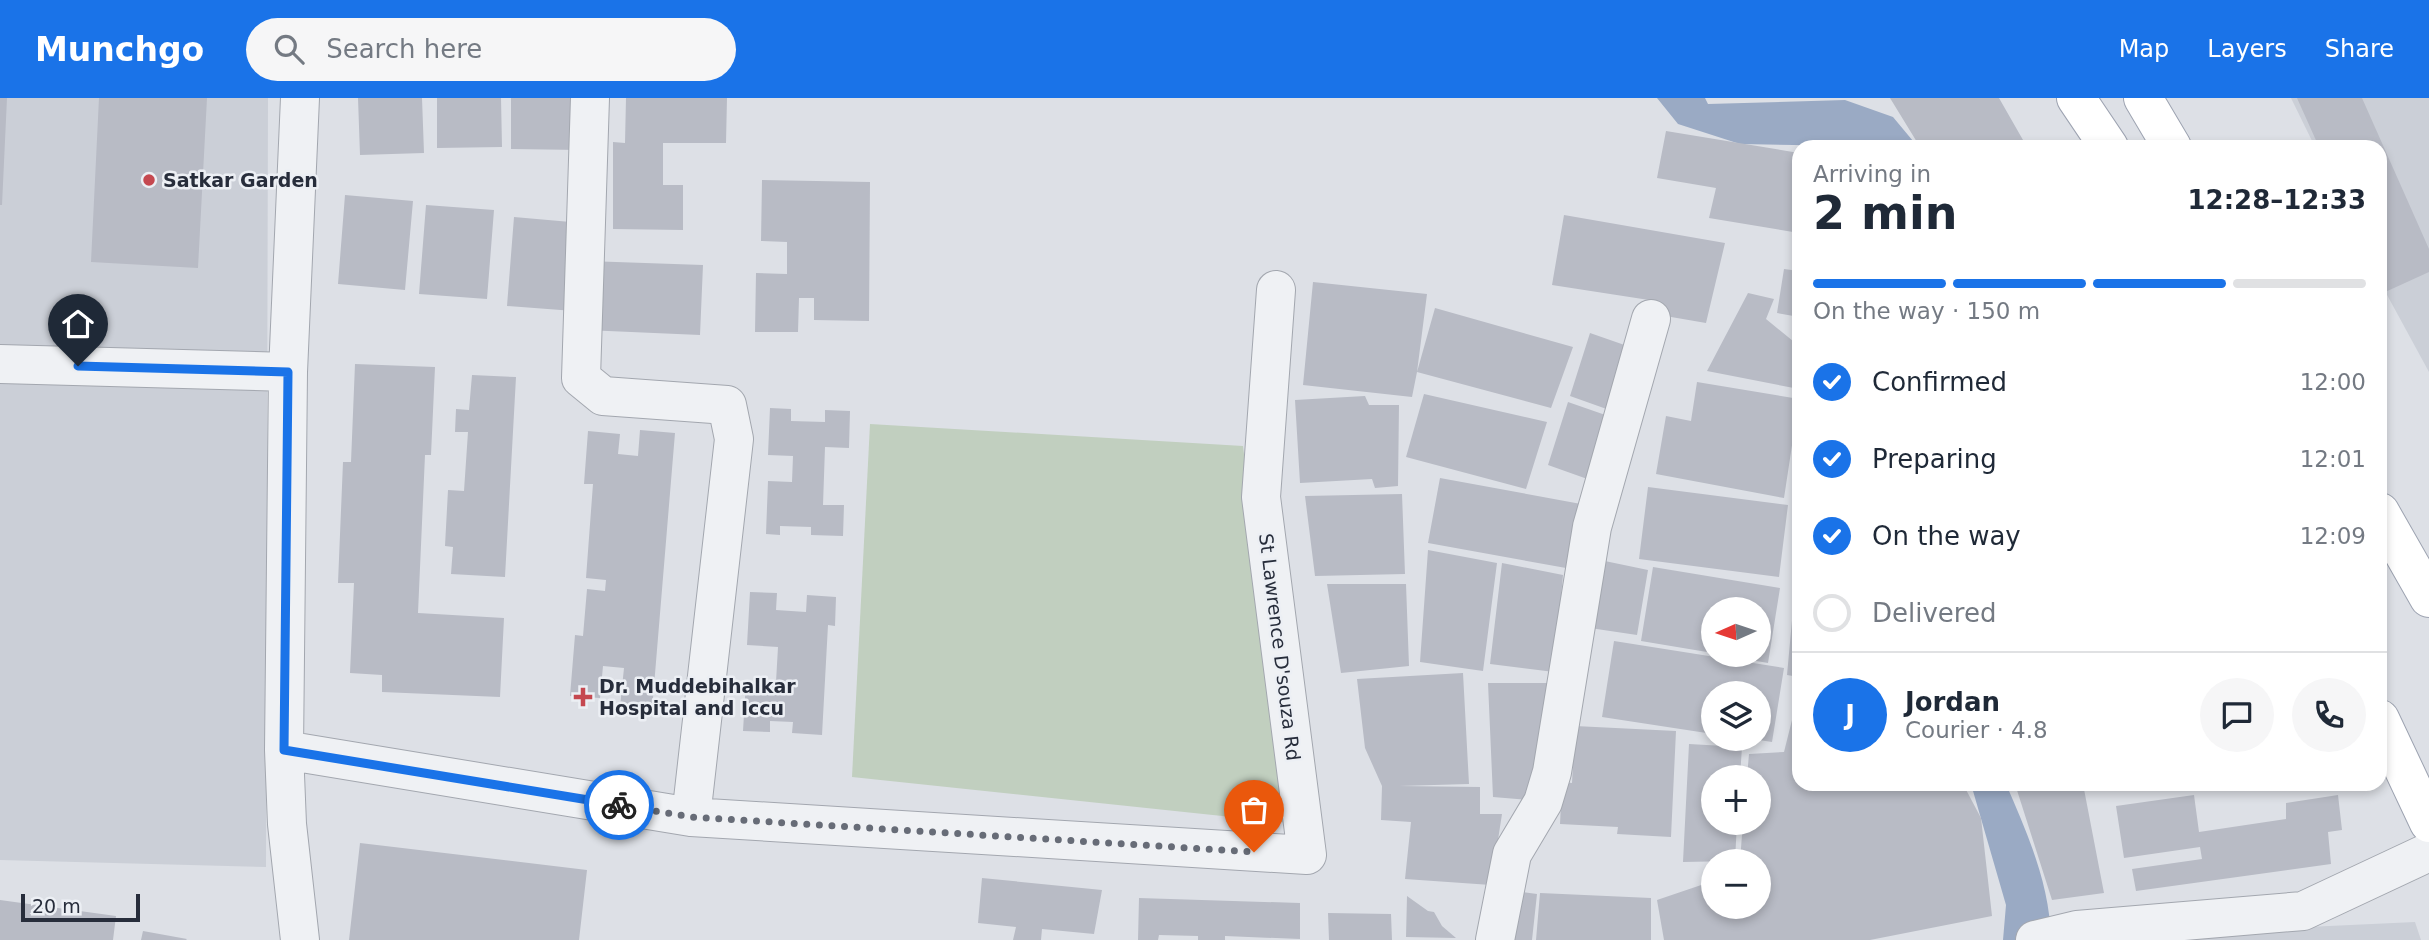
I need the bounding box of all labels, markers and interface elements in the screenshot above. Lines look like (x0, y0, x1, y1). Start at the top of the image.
search box (246, 18, 736, 81)
text: Munchgo (35, 30, 204, 69)
icon: search (270, 30, 308, 68)
text: Search here (326, 34, 482, 64)
text: Map (2119, 35, 2169, 63)
text: Layers (2207, 35, 2287, 63)
text: Share (2325, 35, 2394, 63)
text: Arriving in (1813, 161, 1931, 187)
place label: Satkar Garden (163, 169, 318, 191)
marker: Satkar Garden (141, 172, 157, 188)
text: 12:28–12:33 (2187, 185, 2366, 215)
text: 2 min (1813, 186, 1957, 240)
pin (48, 294, 108, 366)
text: On the way · 150 m (1813, 298, 2040, 324)
icon: home (59, 305, 97, 343)
icon: check (1813, 363, 1851, 401)
text: Confirmed (1872, 367, 2007, 397)
text: 12:00 (2300, 369, 2366, 395)
icon: check (1813, 440, 1851, 478)
text: Preparing (1872, 444, 1997, 474)
text: 12:01 (2300, 446, 2366, 472)
icon: check (1813, 517, 1851, 555)
text: On the way (1872, 521, 2021, 551)
text: 12:09 (2300, 523, 2366, 549)
street label: St Lawrence D'souza Rd (1255, 532, 1305, 762)
north arrow (1701, 597, 1771, 667)
map controls (1701, 597, 1771, 919)
text: Delivered (1872, 598, 1996, 628)
place label: Dr. Muddebihalkar Hospital and Iccu (599, 675, 796, 719)
button: chat (2200, 678, 2274, 752)
button: phone (2292, 678, 2366, 752)
button: layers (1701, 681, 1771, 751)
marker: Dr. Muddebihalkar Hospital and Iccu (573, 687, 593, 707)
text: Jordan (1905, 687, 2000, 717)
text: J (1845, 700, 1855, 730)
text: Courier · 4.8 (1905, 717, 2048, 743)
button: + (1701, 765, 1771, 835)
courier (584, 770, 654, 840)
pin (1224, 780, 1284, 852)
icon: bike (600, 786, 638, 824)
icon: bag (1235, 791, 1273, 829)
button: − (1701, 849, 1771, 919)
scale bar (21, 891, 140, 923)
text: 20 m (32, 895, 81, 917)

